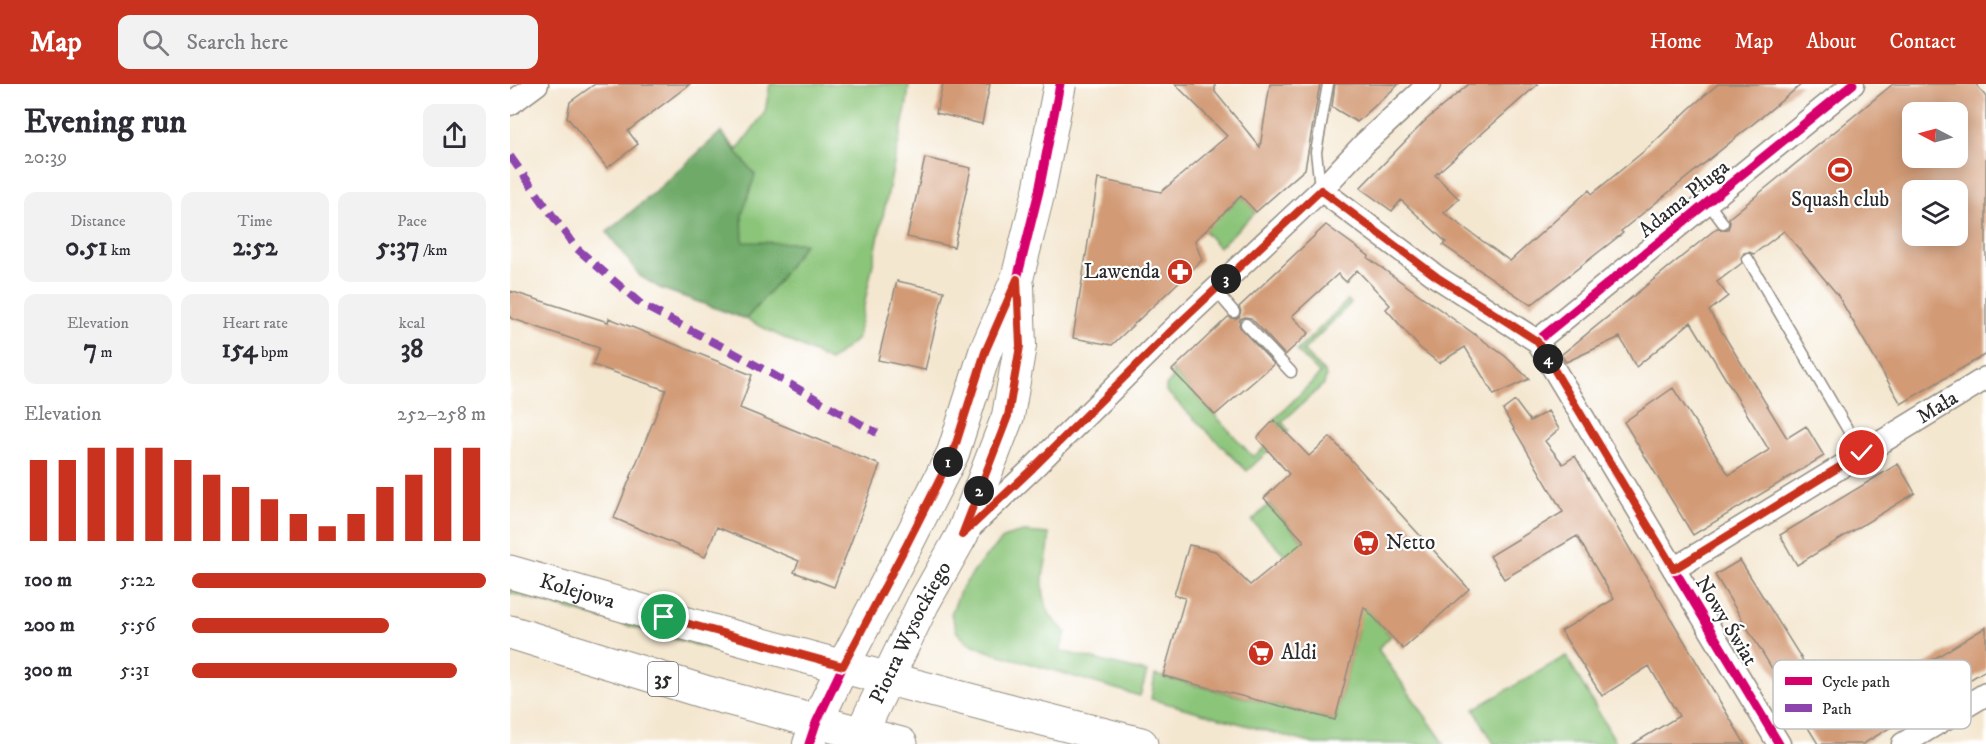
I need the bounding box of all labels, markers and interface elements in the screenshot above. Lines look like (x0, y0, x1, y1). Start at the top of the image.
search box (118, 15, 538, 69)
text: Map (30, 25, 82, 60)
icon: search (139, 26, 172, 59)
text: Search here (187, 29, 288, 56)
text: Home (1650, 29, 1702, 55)
text: Map (1735, 29, 1773, 55)
text: About (1806, 29, 1857, 55)
text: Contact (1890, 29, 1956, 55)
text: Evening run (24, 102, 186, 143)
north arrow (1902, 102, 1968, 168)
map controls (1902, 102, 1968, 246)
button: share (423, 104, 486, 167)
text: 20:39 (24, 145, 67, 170)
street label: Adama Pługa (1633, 154, 1735, 244)
sports icon: Squash club (1825, 155, 1855, 185)
button: layers (1902, 180, 1968, 246)
place label: Squash club (1791, 187, 1889, 213)
text: Distance (70, 211, 126, 231)
text: Time (238, 211, 272, 231)
text: Pace (397, 211, 427, 231)
text: 0.51 (65, 231, 107, 264)
text: 2:52 (232, 231, 278, 264)
text: 5:37 (377, 231, 420, 264)
text: km (107, 240, 131, 260)
text: /km (420, 240, 447, 260)
pharmacy icon: Lawenda (1165, 257, 1195, 287)
place label: Lawenda (1084, 259, 1160, 285)
pin: 3 (1211, 264, 1241, 294)
text: 3 (1223, 269, 1229, 289)
text: Elevation (67, 313, 129, 333)
text: Heart rate (222, 313, 288, 333)
text: kcal (399, 313, 425, 333)
text: 7 (83, 333, 97, 366)
text: 154 (222, 333, 257, 366)
text: 38 (401, 333, 423, 366)
text: m (97, 342, 113, 362)
text: bpm (257, 342, 288, 362)
pin: 4 (1533, 344, 1563, 374)
text: 4 (1543, 349, 1553, 369)
street label: Mała (1912, 385, 1963, 430)
text: Elevation (24, 402, 101, 427)
text: 252–258 m (397, 402, 486, 427)
pin (1836, 427, 1887, 478)
icon: check (1845, 436, 1878, 469)
pin: 1 (933, 447, 963, 477)
text: 1 (945, 452, 951, 472)
pin: 2 (964, 476, 994, 506)
text: 2 (975, 481, 983, 501)
supermarket icon: Netto (1351, 528, 1381, 558)
place label: Netto (1386, 530, 1435, 556)
street label: Piotra Wysockiego (864, 557, 957, 708)
text: 100 m (24, 568, 72, 593)
text: 5:22 (120, 568, 155, 593)
street label: Kolejowa (536, 568, 618, 615)
street label: Nowy Świat (1689, 570, 1765, 671)
pin (638, 591, 689, 642)
icon: arrive (647, 600, 680, 633)
text: 200 m (24, 613, 75, 638)
text: 5:56 (120, 613, 156, 638)
supermarket icon: Aldi (1246, 638, 1276, 668)
place label: Aldi (1281, 640, 1317, 666)
text: 300 m (24, 658, 72, 683)
text: 5:31 (120, 658, 150, 683)
legend (1773, 660, 1971, 729)
road number: 35 (648, 662, 678, 696)
text: Cycle path (1822, 672, 1891, 692)
text: Path (1822, 699, 1852, 719)

